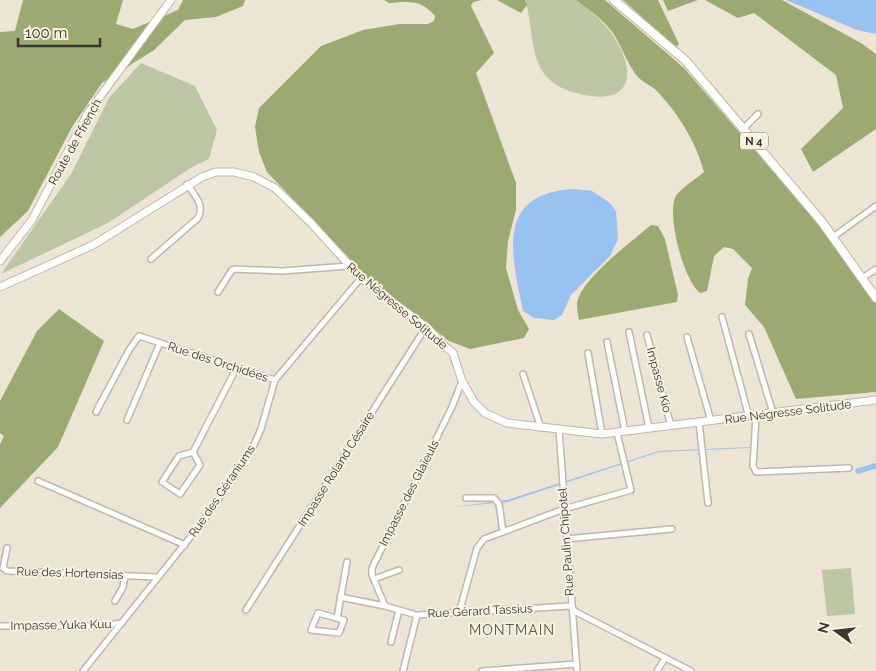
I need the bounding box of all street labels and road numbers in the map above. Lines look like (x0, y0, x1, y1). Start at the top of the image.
street label: Route de Ffrench (46, 97, 104, 187)
road number: N 4 (740, 132, 768, 150)
street label: Rue Négresse Solitude (344, 260, 450, 352)
street label: Rue des Orchidées (166, 339, 270, 385)
street label: Impasse Kio (644, 346, 674, 414)
street label: Rue Négresse Solitude (724, 397, 852, 427)
street label: Impasse Roland Césaire (295, 409, 377, 529)
street label: Impasse des Glaïeuls (376, 437, 442, 548)
street label: Rue des Géraniums (186, 442, 258, 540)
street label: Rue Paulin Chipotel (555, 487, 577, 597)
street label: Rue des Hortensias (16, 564, 124, 582)
street label: Rue Gérard Tassius (427, 601, 533, 621)
street label: Impasse Yuka Kuu (10, 617, 112, 633)

